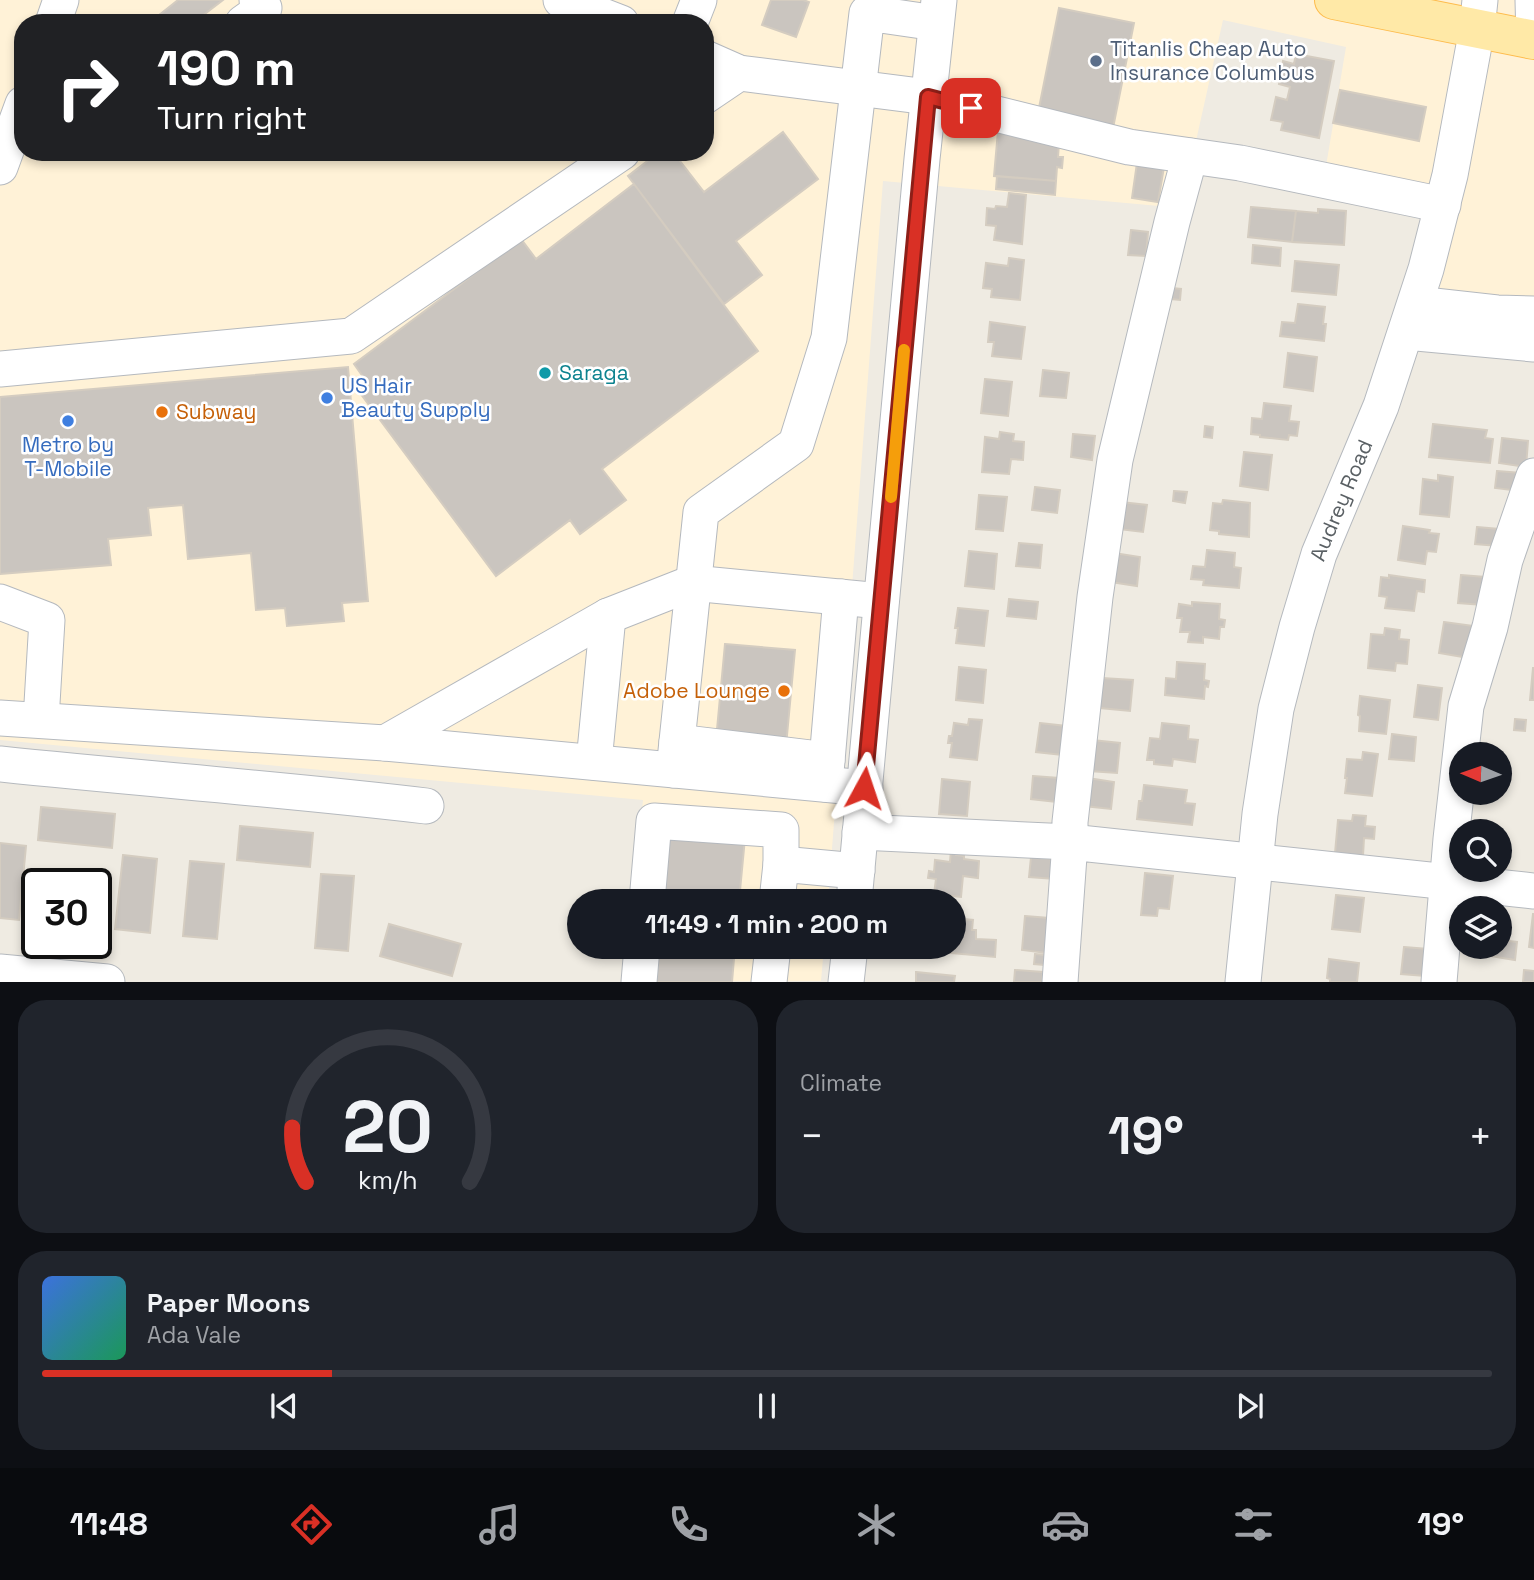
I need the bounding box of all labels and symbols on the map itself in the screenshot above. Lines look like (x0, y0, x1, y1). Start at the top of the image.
place label: Titanlis Cheap Auto Insurance Columbus (1110, 35, 1315, 86)
marker: Titanlis Cheap Auto Insurance Columbus (1088, 53, 1104, 69)
pin (941, 78, 1001, 138)
place label: Saraga (559, 359, 629, 386)
marker: Saraga (537, 365, 553, 381)
place label: US Hair Beauty Supply (341, 372, 491, 423)
marker: US Hair Beauty Supply (319, 390, 335, 406)
place label: Subway (176, 398, 256, 425)
marker: Subway (154, 404, 170, 420)
marker: Metro by T-Mobile (60, 413, 76, 429)
place label: Metro by T-Mobile (22, 431, 114, 482)
street label: Audrey Road (1304, 435, 1378, 564)
place label: Adobe Lounge (623, 677, 770, 704)
marker: Adobe Lounge (776, 683, 792, 699)
north arrow (1449, 742, 1512, 805)
position arrow (827, 751, 901, 825)
speed limit sign: 30 (21, 868, 112, 959)

